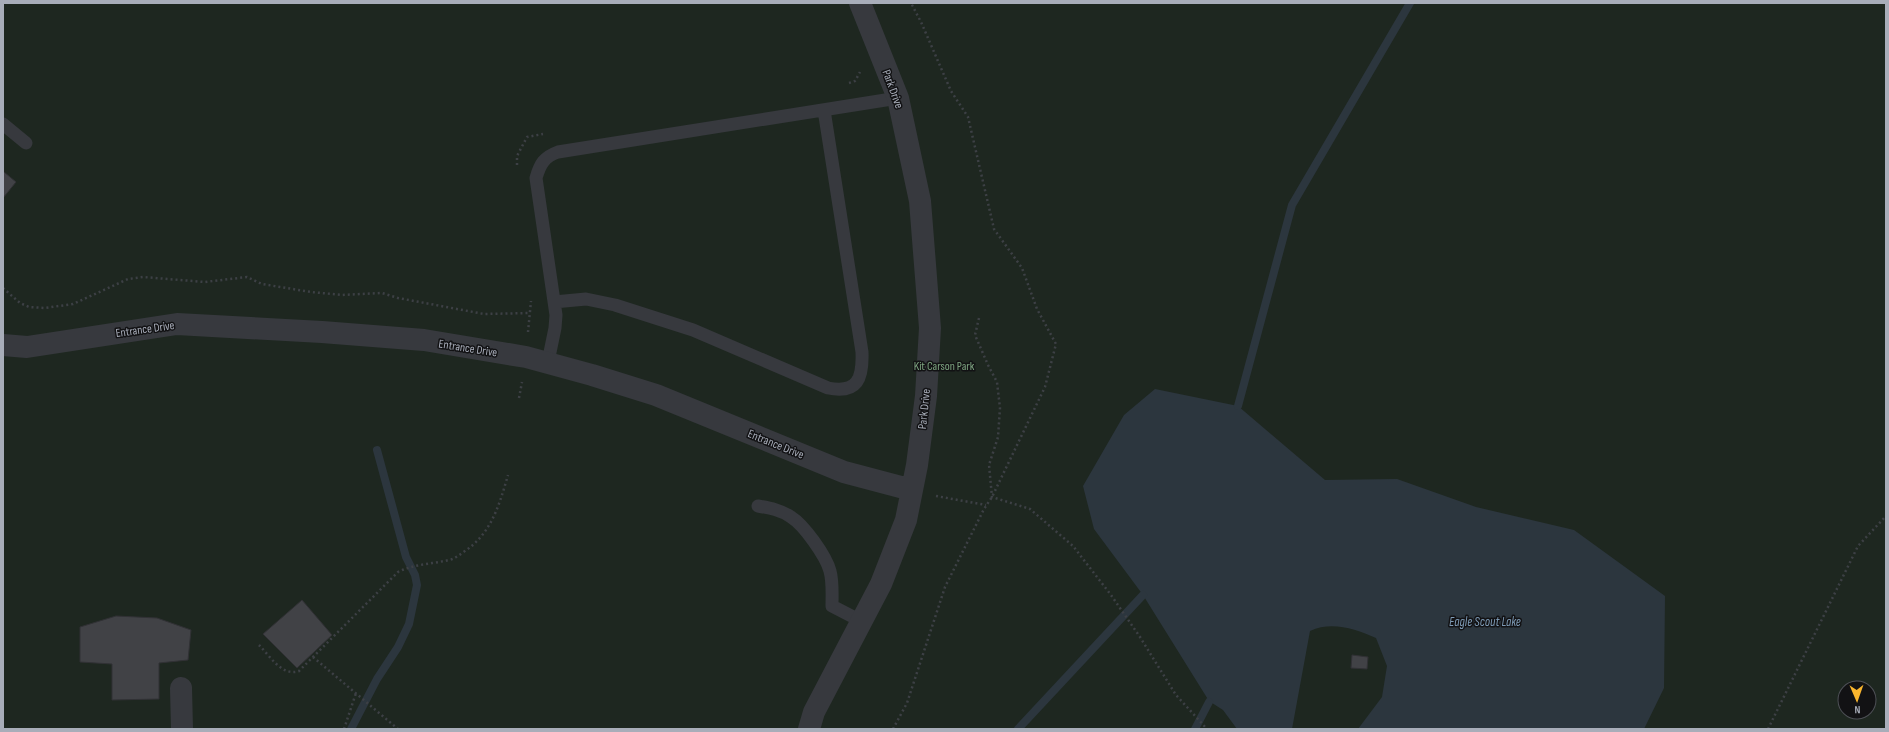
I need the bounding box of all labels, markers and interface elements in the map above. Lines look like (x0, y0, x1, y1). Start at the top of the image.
street label: Park Drive (879, 68, 907, 111)
street label: Entrance Drive (115, 318, 176, 341)
street label: Entrance Drive (437, 336, 499, 361)
park label: Kit Carson Park (914, 359, 975, 374)
street label: Park Drive (915, 388, 934, 430)
street label: Entrance Drive (746, 426, 806, 463)
water label: Eagle Scout Lake (1449, 614, 1521, 630)
north arrow (1837, 680, 1877, 720)
text: N (1854, 703, 1860, 716)

